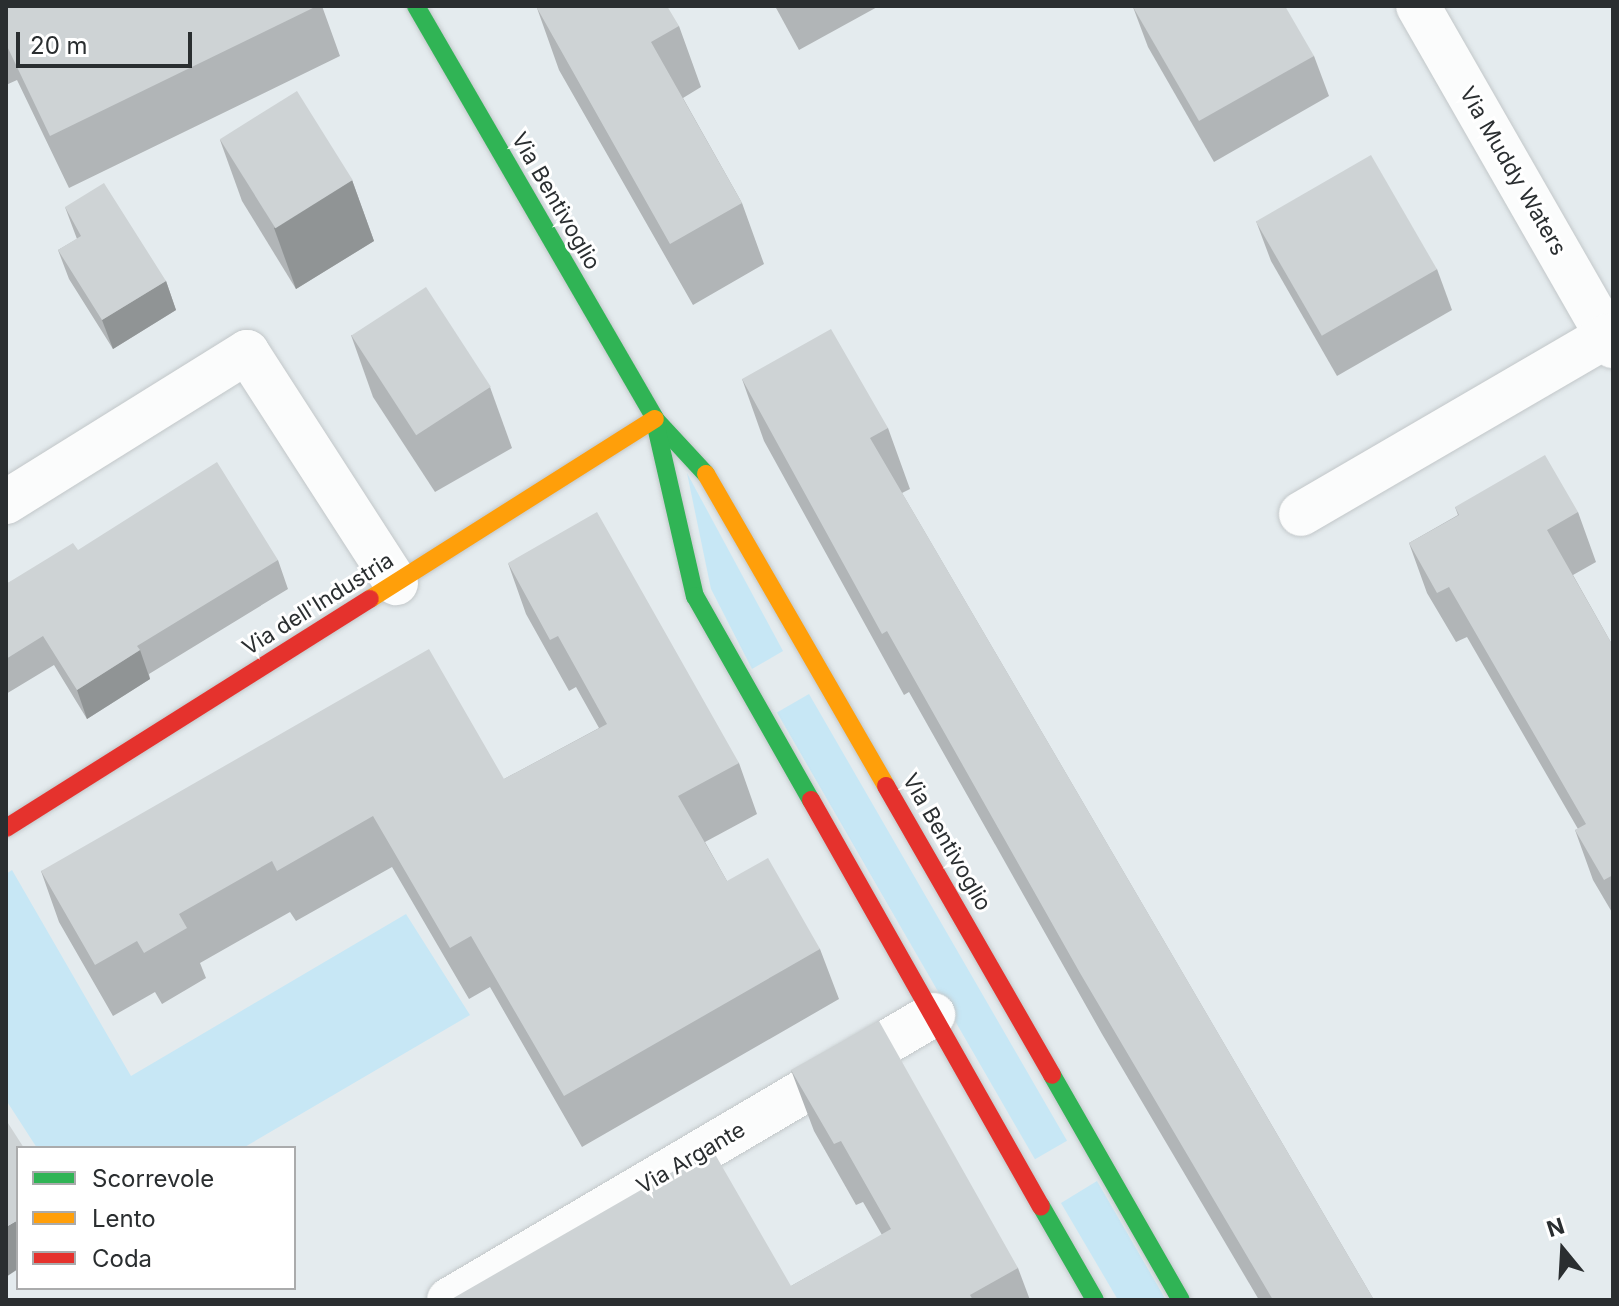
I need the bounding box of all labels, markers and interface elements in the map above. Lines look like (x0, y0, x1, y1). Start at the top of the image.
scale bar (20, 16, 196, 66)
text: 20 m (30, 31, 88, 60)
street label: Via Muddy Waters (1454, 82, 1572, 260)
street label: Via Bentivoglio (506, 128, 606, 274)
street label: Via dell'Industria (238, 547, 398, 661)
street label: Via Bentivoglio (897, 769, 997, 915)
street label: Via Argante (632, 1116, 750, 1200)
legend (16, 1146, 296, 1290)
text: Scorrevole (92, 1164, 214, 1193)
text: Lento (92, 1204, 156, 1233)
north arrow (1523, 1210, 1603, 1290)
text: N (1544, 1212, 1568, 1242)
text: Coda (92, 1244, 152, 1273)

